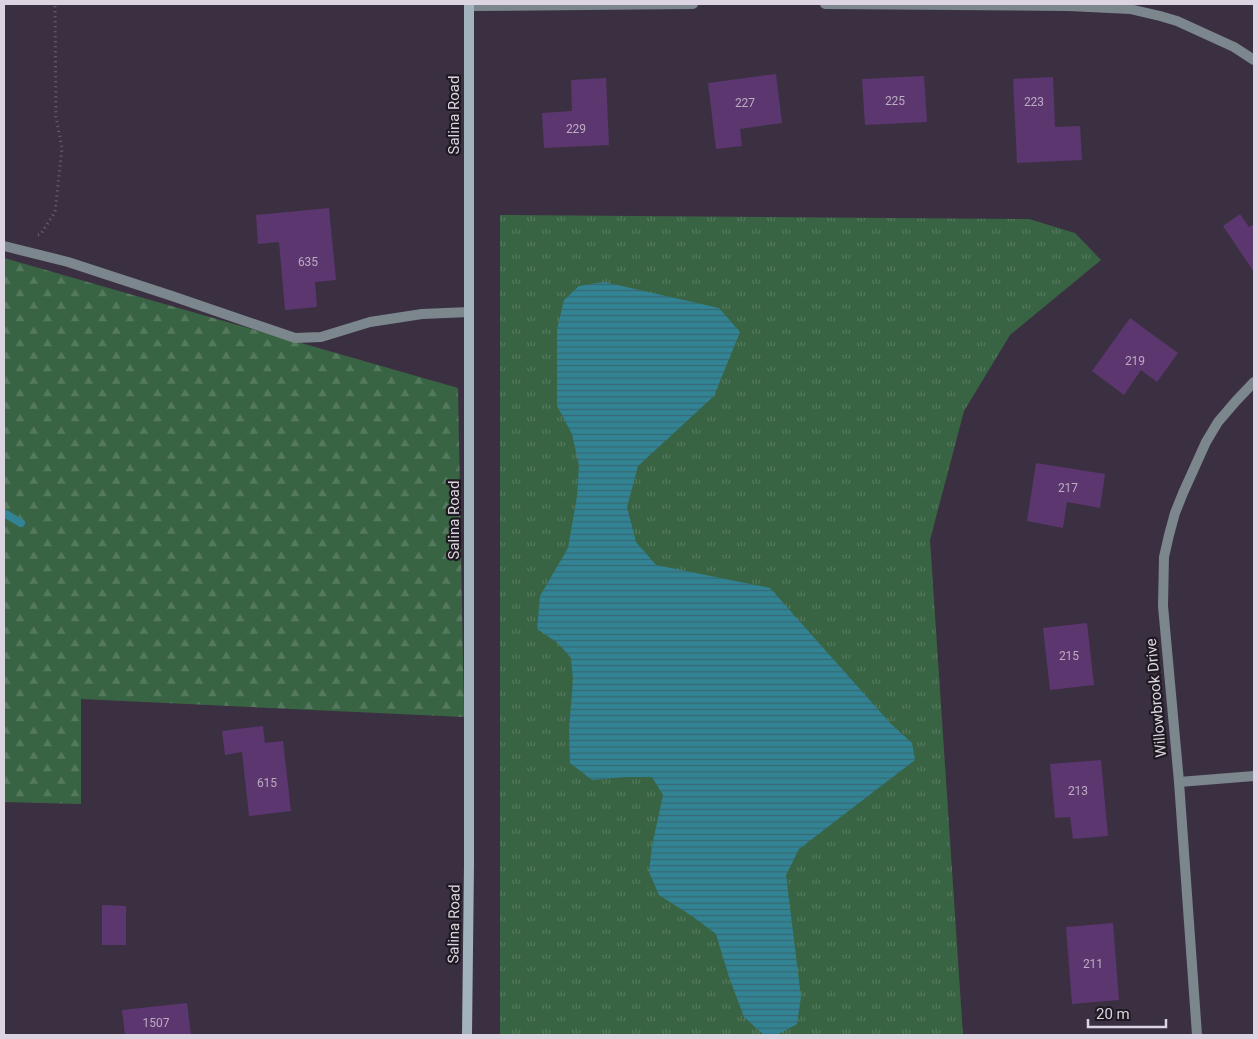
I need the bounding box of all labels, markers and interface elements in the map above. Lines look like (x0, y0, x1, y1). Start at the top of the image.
street label: Salina Road (445, 76, 463, 154)
house number: 225 (885, 94, 905, 108)
house number: 223 (1024, 95, 1044, 109)
house number: 227 (735, 96, 755, 110)
house number: 229 (566, 122, 586, 136)
house number: 635 (298, 255, 318, 269)
house number: 219 (1125, 354, 1145, 368)
street label: Salina Road (445, 481, 463, 559)
house number: 217 (1058, 481, 1078, 495)
street label: Willowbrook Drive (1142, 638, 1170, 758)
house number: 215 (1059, 649, 1079, 663)
house number: 615 (257, 776, 277, 790)
house number: 213 (1068, 784, 1088, 798)
street label: Salina Road (444, 884, 464, 964)
house number: 211 (1083, 957, 1103, 971)
scale bar (1088, 996, 1166, 1028)
text: 20 m (1096, 1005, 1130, 1023)
house number: 1507 (143, 1016, 170, 1030)

